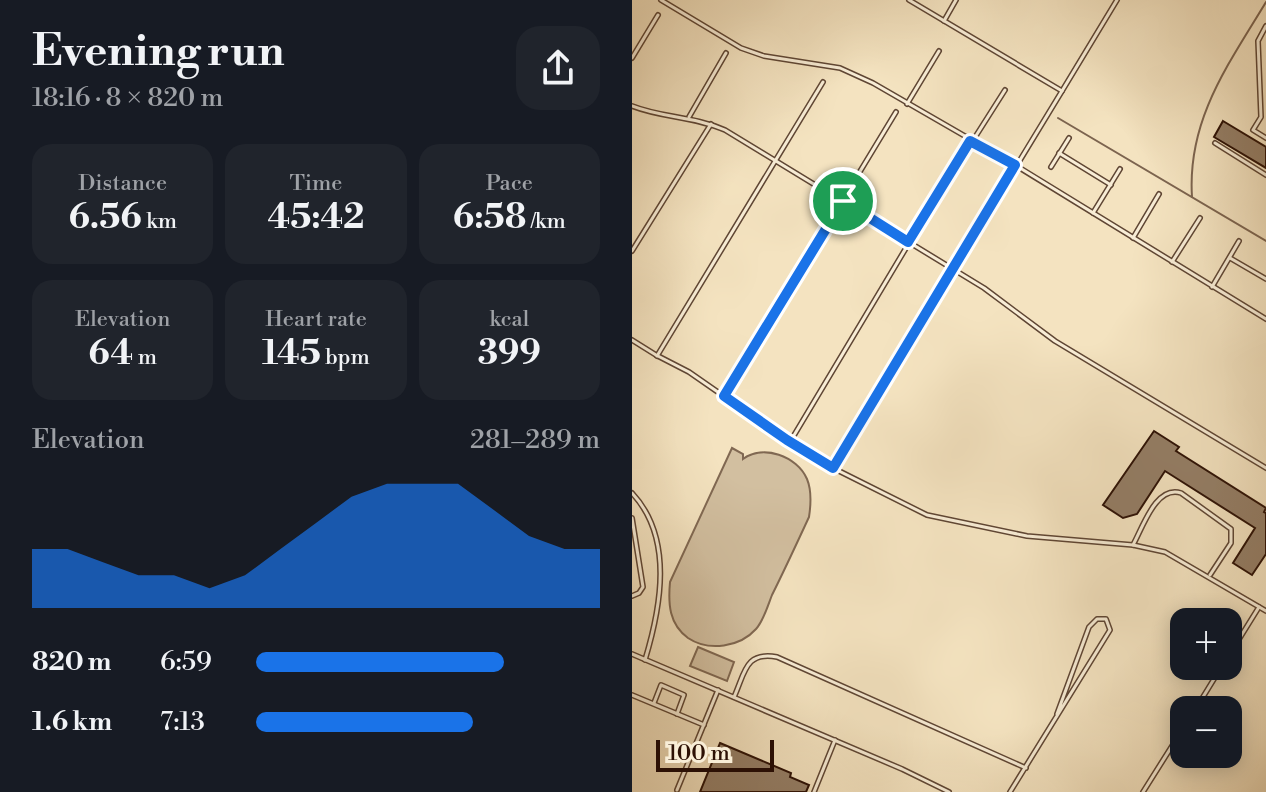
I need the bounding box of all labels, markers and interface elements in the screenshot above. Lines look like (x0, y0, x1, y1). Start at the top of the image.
text: Evening run (32, 24, 285, 79)
button: share (516, 26, 600, 110)
text: 18:16 · 8 × 820 m (32, 82, 223, 114)
pin (809, 167, 877, 235)
text: Distance (78, 170, 167, 197)
text: Time (290, 170, 342, 197)
text: Pace (486, 170, 533, 197)
icon: arrive (821, 179, 865, 223)
text: 6.56 (68, 197, 142, 239)
text: 45:42 (267, 197, 365, 239)
text: 6:58 (453, 197, 526, 239)
text: km (142, 208, 177, 235)
text: /km (526, 208, 566, 235)
text: Elevation (75, 306, 170, 333)
text: Heart rate (265, 306, 367, 333)
text: kcal (489, 306, 529, 333)
text: 64 (88, 333, 133, 375)
text: 145 (262, 333, 321, 375)
text: 399 (478, 333, 541, 375)
text: m (133, 344, 157, 371)
text: bpm (321, 344, 370, 371)
text: Elevation (32, 424, 145, 456)
text: 281–289 m (470, 424, 600, 456)
map controls (1170, 608, 1242, 768)
button: + (1170, 608, 1242, 680)
text: 820 m (32, 646, 112, 678)
text: 6:59 (160, 646, 212, 678)
button: − (1170, 696, 1242, 768)
text: 1.6 km (32, 706, 112, 738)
text: 7:13 (160, 706, 205, 738)
scale bar (656, 736, 774, 772)
text: 100 m (668, 740, 730, 767)

